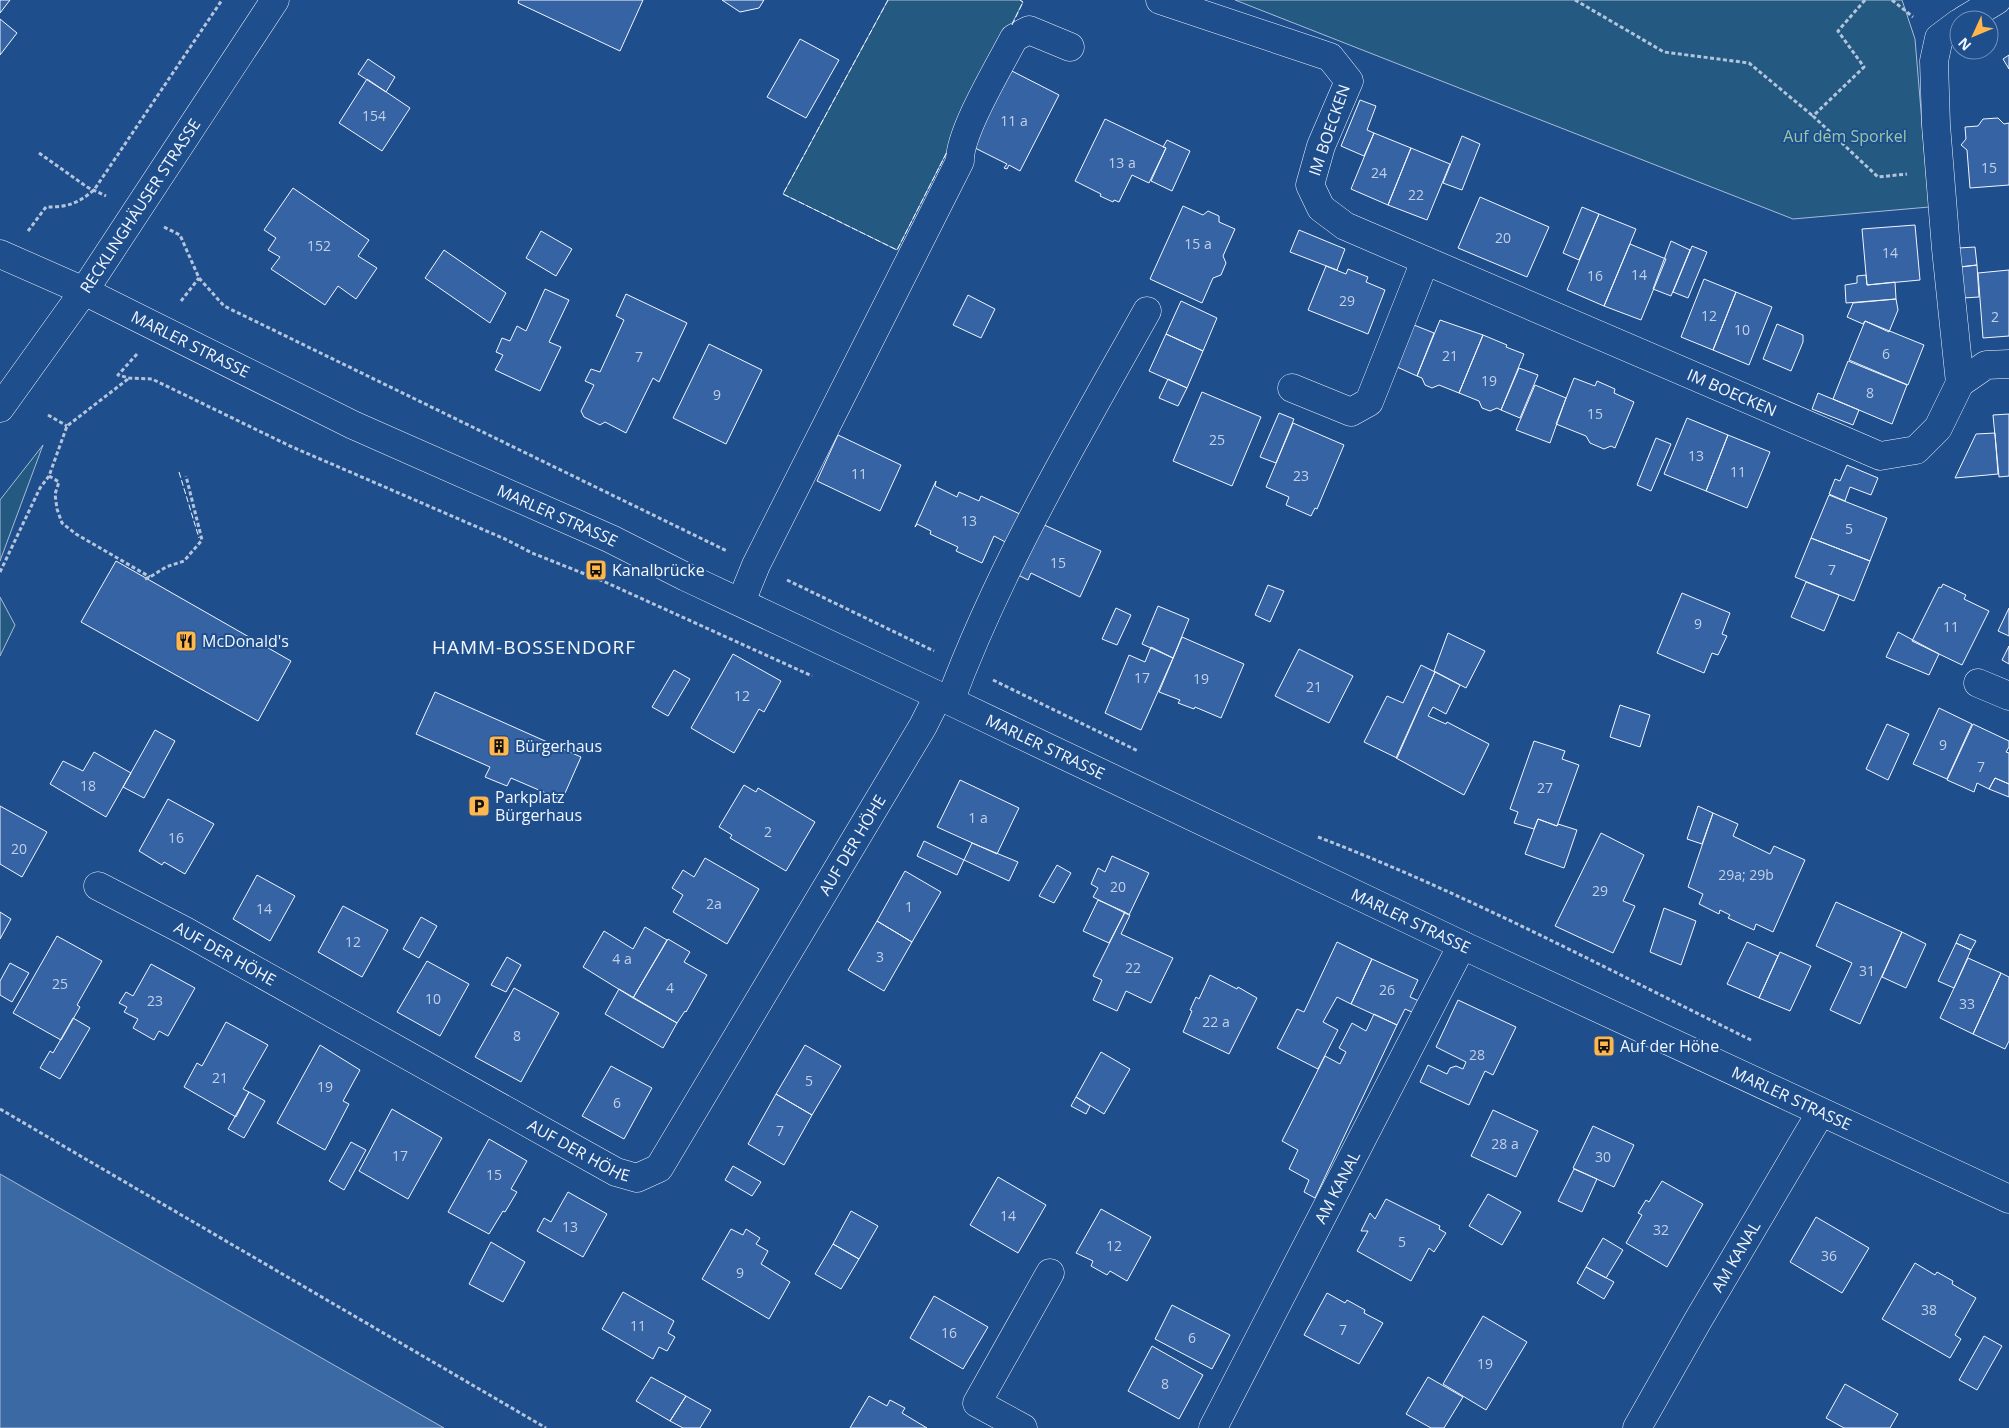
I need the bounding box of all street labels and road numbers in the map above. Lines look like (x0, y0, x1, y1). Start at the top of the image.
street label: IM BOECKEN (1303, 81, 1355, 179)
street label: RECKLINGHÄUSER STRASSE (75, 114, 205, 297)
street label: MARLER STRASSE (128, 305, 253, 383)
street label: IM BOECKEN (1684, 363, 1780, 421)
street label: MARLER STRASSE (494, 479, 622, 552)
street label: MARLER STRASSE (982, 709, 1109, 784)
street label: AUF DER HÖHE (813, 791, 891, 899)
street label: MARLER STRASSE (1348, 883, 1474, 958)
street label: AUF DER HÖHE (170, 916, 280, 991)
street label: MARLER STRASSE (1728, 1061, 1855, 1135)
street label: AUF DER HÖHE (524, 1114, 633, 1186)
street label: AM KANAL (1309, 1147, 1365, 1227)
street label: AM KANAL (1706, 1217, 1765, 1296)

